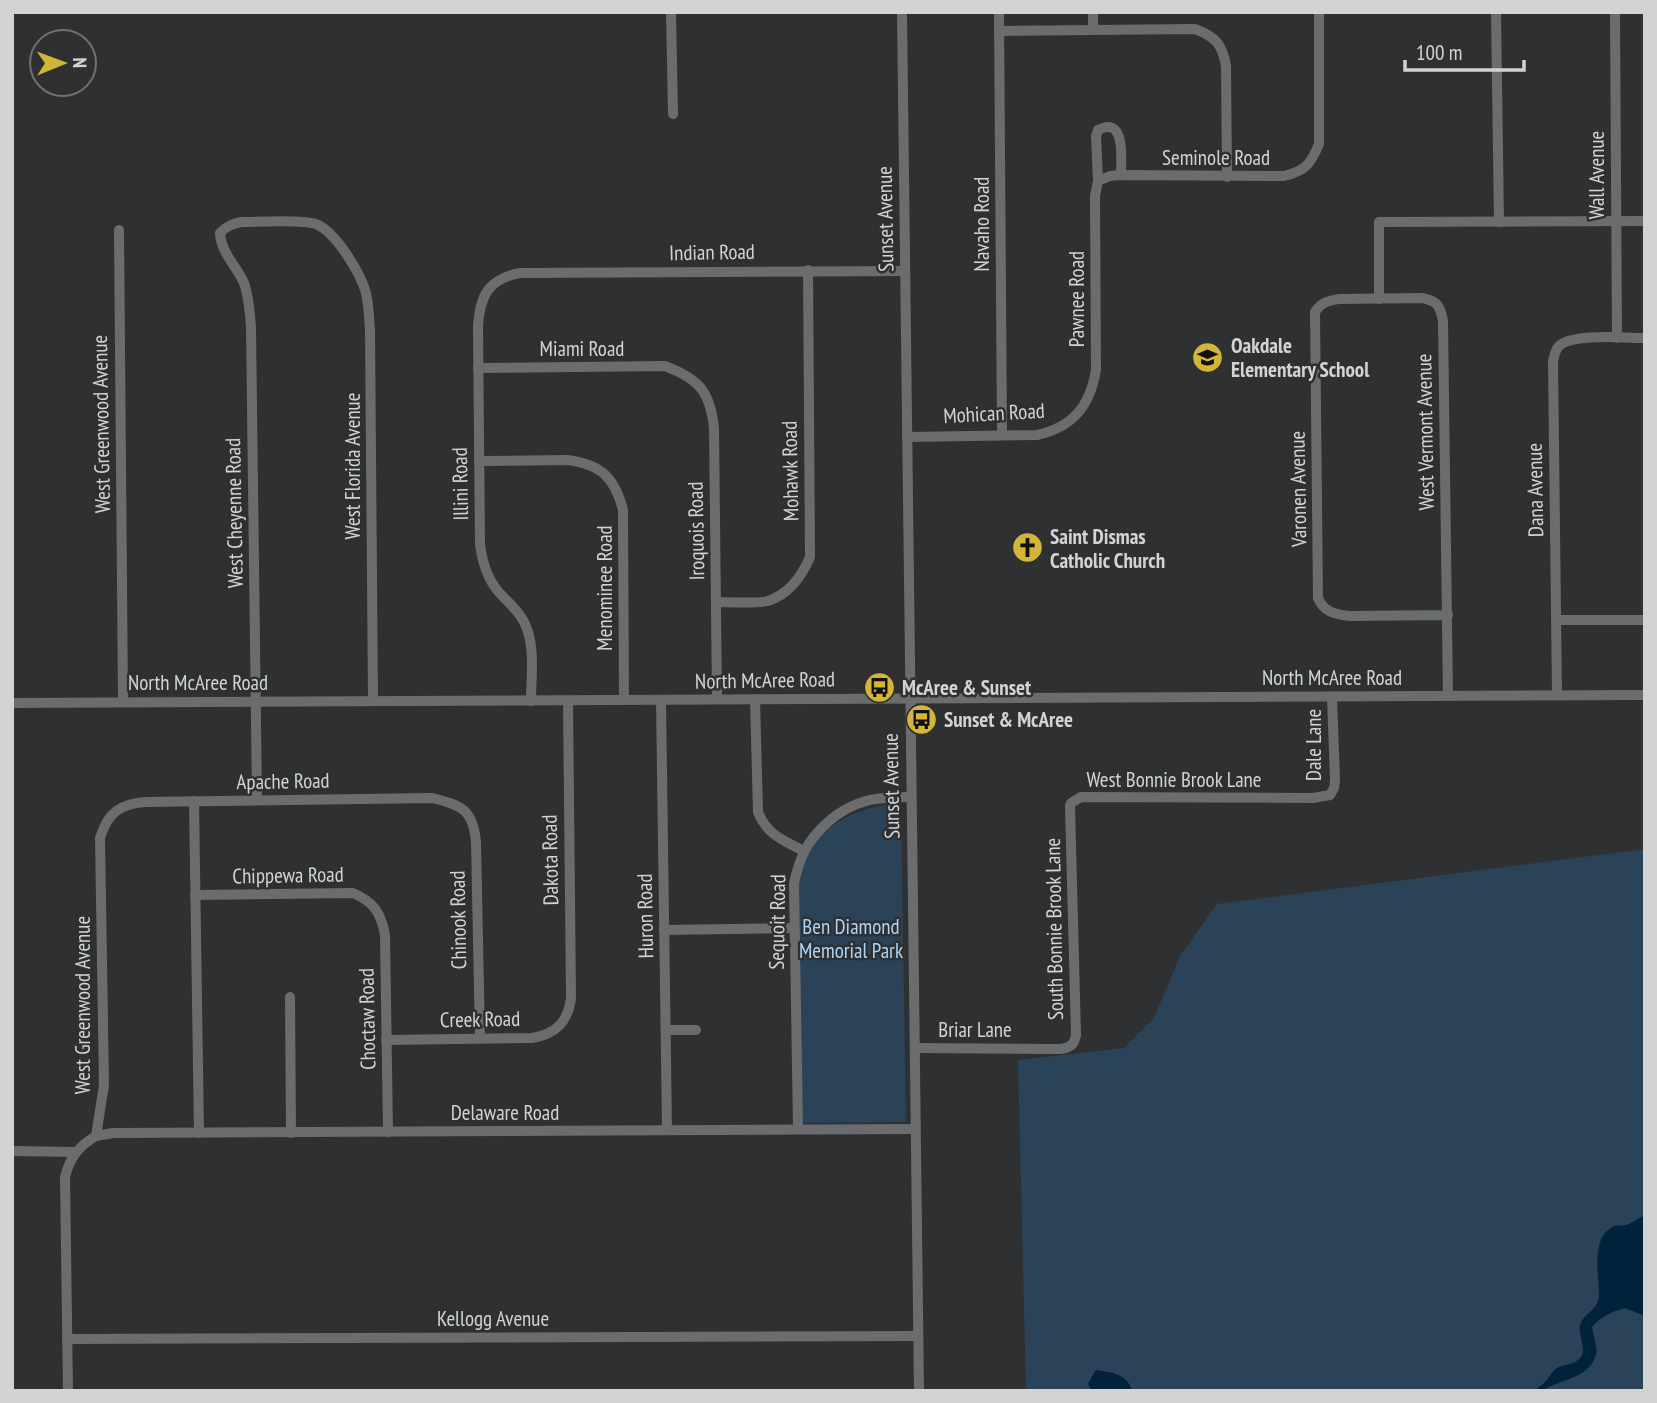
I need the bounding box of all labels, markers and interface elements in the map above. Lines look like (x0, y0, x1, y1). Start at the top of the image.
north arrow (28, 28, 98, 98)
scale bar (1405, 28, 1524, 72)
text: 100 m (1416, 39, 1462, 66)
text: N (68, 57, 92, 68)
street label: Wall Avenue (1583, 131, 1610, 219)
street label: Seminole Road (1162, 144, 1270, 171)
street label: Sunset Avenue (871, 166, 899, 272)
street label: Navaho Road (968, 177, 995, 271)
street label: Indian Road (669, 238, 755, 266)
street label: Pawnee Road (1063, 251, 1090, 347)
place label: Oakdale Elementary School (1231, 332, 1370, 383)
street label: West Greenwood Avenue (86, 335, 116, 513)
street label: Miami Road (540, 335, 624, 362)
school or university icon: Oakdale Elementary School (1191, 340, 1225, 374)
street label: West Vermont Avenue (1410, 353, 1440, 511)
street label: West Florida Avenue (339, 393, 366, 539)
street label: Mohican Road (943, 397, 1045, 429)
street label: Mohawk Road (776, 421, 804, 521)
street label: Varonen Avenue (1283, 431, 1313, 548)
street label: West Cheyenne Road (219, 438, 249, 588)
street label: Dana Avenue (1521, 443, 1549, 537)
street label: Illini Road (446, 447, 474, 521)
street label: Iroquois Road (682, 481, 710, 581)
place label: Saint Dismas Catholic Church (1050, 523, 1165, 574)
street label: Menominee Road (591, 525, 618, 651)
church icon: Saint Dismas Catholic Church (1010, 531, 1044, 565)
street label: North McAree Road (1262, 664, 1402, 691)
street label: North McAree Road (695, 665, 835, 695)
street label: North McAree Road (128, 669, 268, 696)
bus stop icon: McAree & Sunset (862, 670, 896, 704)
place label: McAree & Sunset (902, 674, 1031, 701)
bus stop icon: Sunset & McAree (904, 702, 938, 736)
place label: Sunset & McAree (944, 706, 1073, 733)
street label: Dale Lane (1300, 709, 1327, 781)
street label: Sunset Avenue (877, 733, 905, 839)
street label: West Bonnie Brook Lane (1086, 766, 1262, 793)
street label: Apache Road (236, 767, 330, 795)
street label: Dakota Road (536, 814, 564, 906)
street label: South Bonnie Brook Lane (1039, 838, 1069, 1020)
street label: Chippewa Road (232, 861, 344, 889)
street label: Chinook Road (444, 870, 472, 970)
street label: Huron Road (631, 873, 659, 959)
street label: Sequoit Road (763, 874, 791, 970)
park label: Ben Diamond Memorial Park (799, 913, 903, 964)
street label: West Greenwood Avenue (69, 916, 96, 1094)
street label: Choctaw Road (353, 968, 381, 1070)
street label: Creek Road (440, 1005, 520, 1033)
street label: Briar Lane (938, 1016, 1012, 1043)
street label: Delaware Road (451, 1099, 559, 1126)
street label: Kellogg Avenue (437, 1305, 549, 1332)

